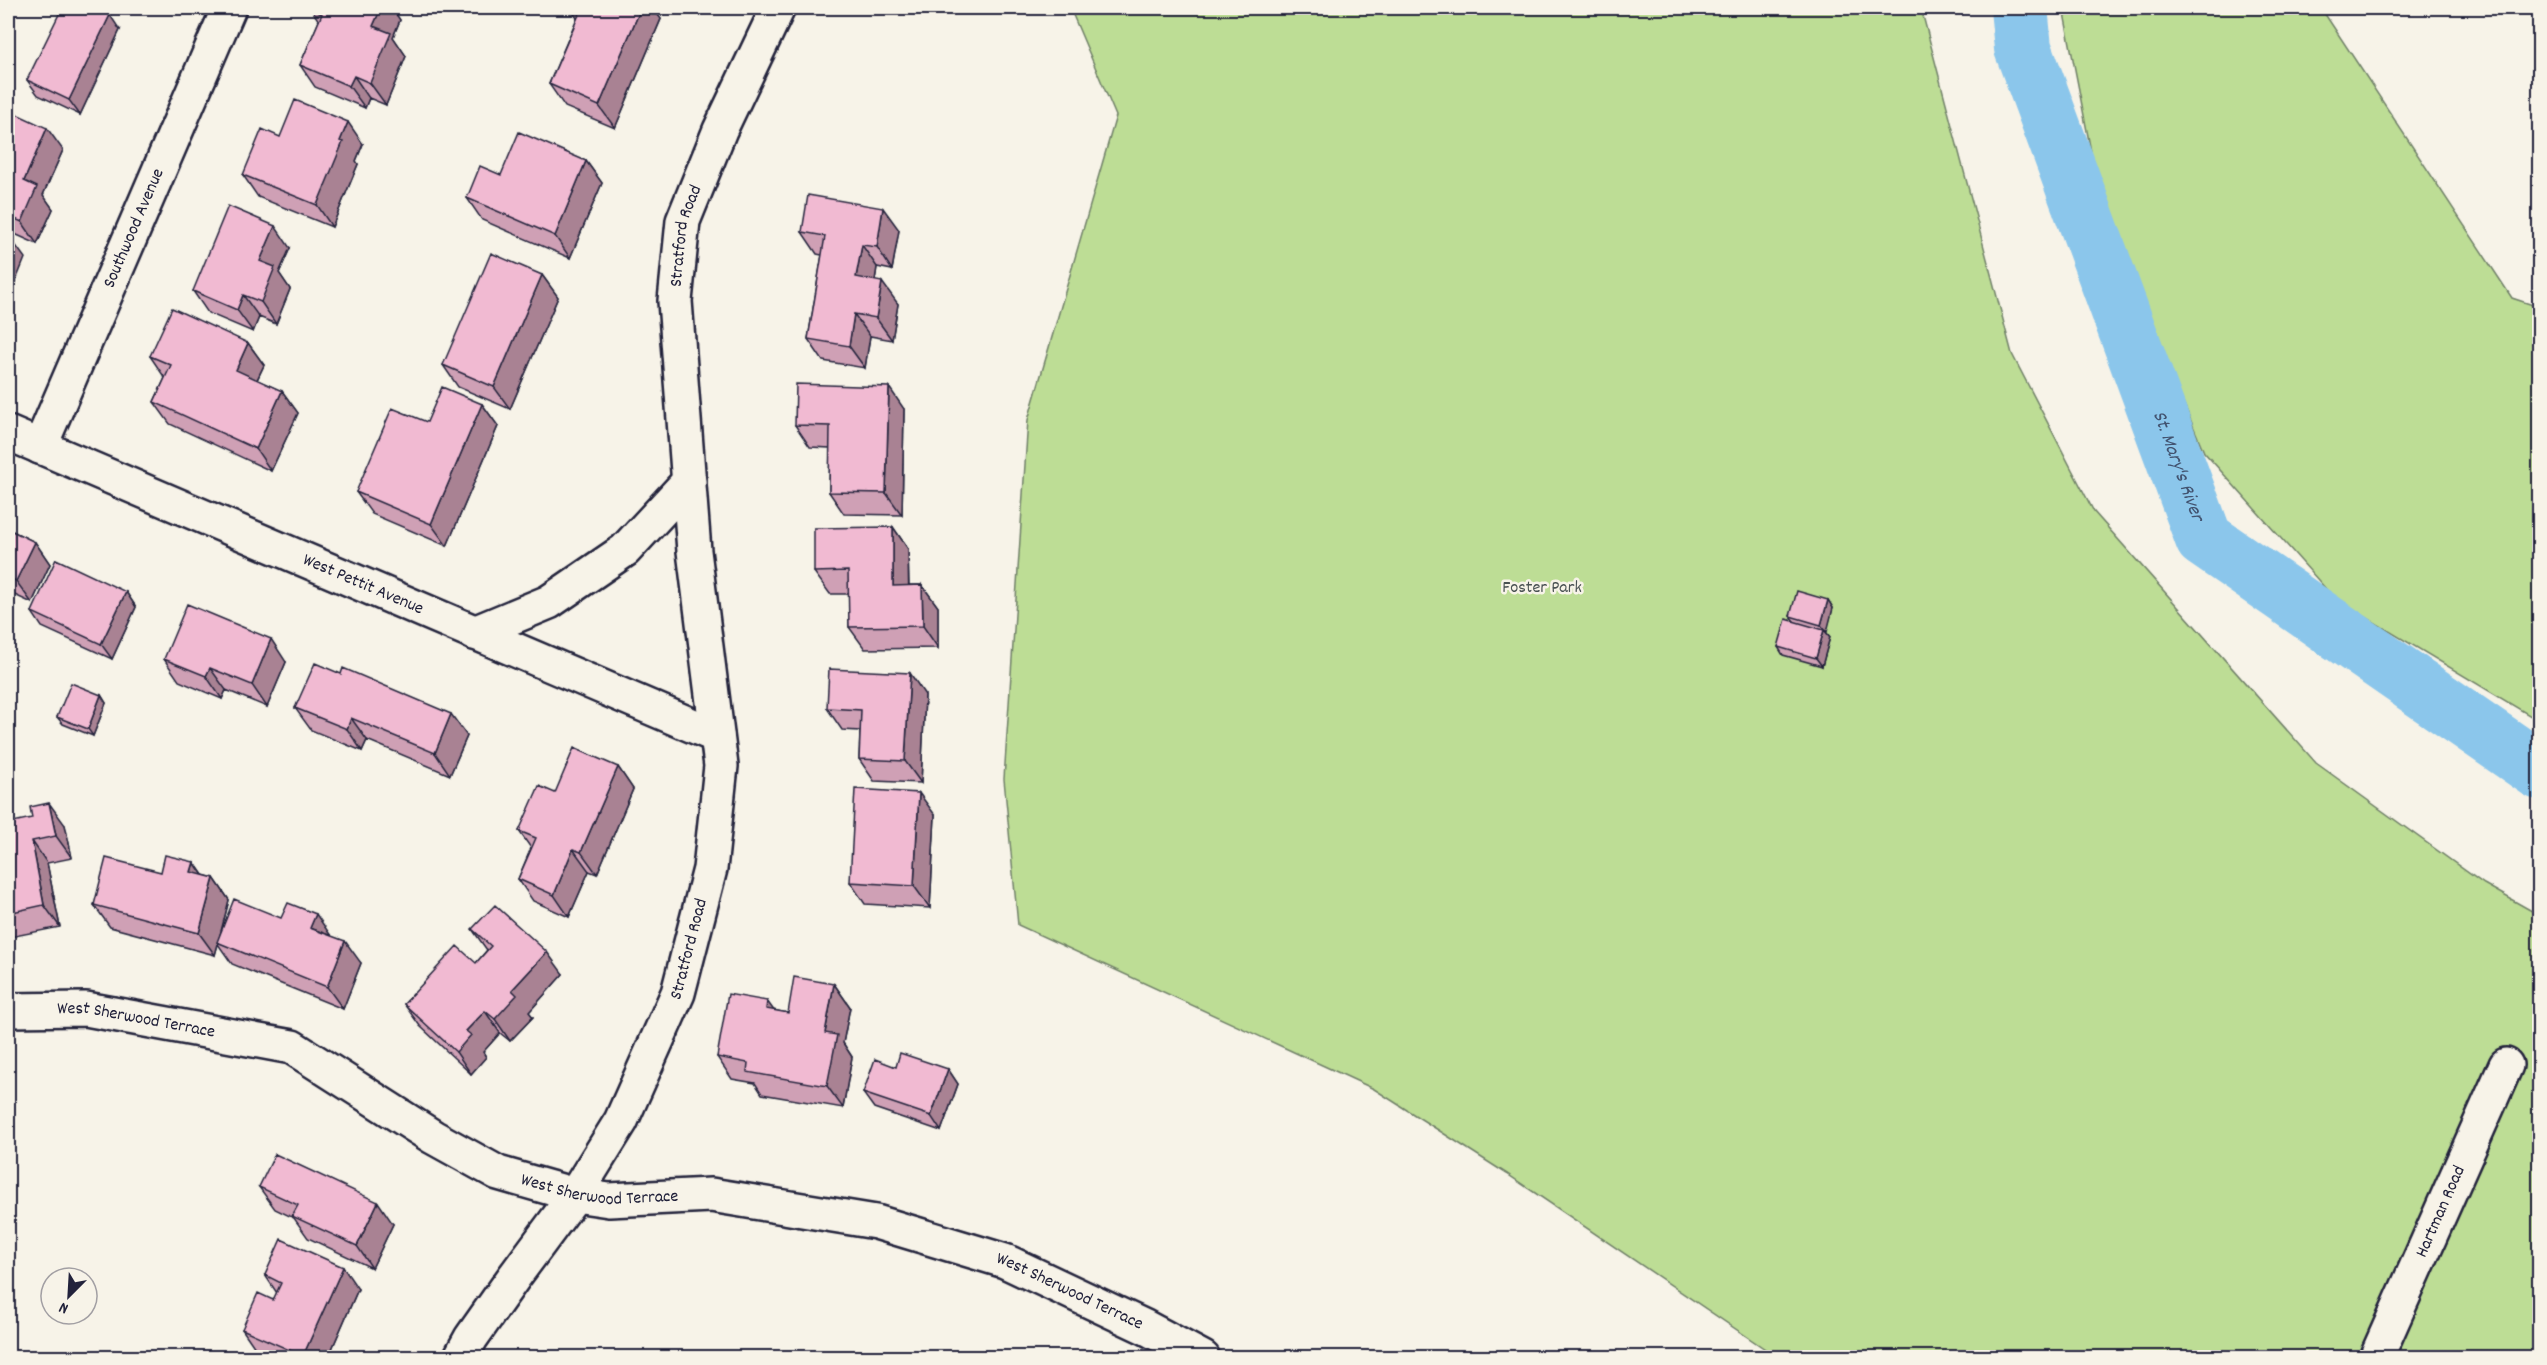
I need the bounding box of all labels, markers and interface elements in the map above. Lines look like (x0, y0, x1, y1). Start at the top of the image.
street label: Southwood Avenue (97, 165, 171, 292)
street label: Stratford Road (664, 182, 709, 288)
water label: St. Mary's River (2144, 407, 2211, 528)
street label: West Pettit Avenue (299, 548, 427, 622)
park label: Foster Park (1502, 576, 1582, 601)
street label: Stratford Road (664, 896, 714, 1004)
street label: West Sherwood Terrace (57, 996, 217, 1045)
street label: Hartman Road (2410, 1162, 2472, 1262)
street label: West Sherwood Terrace (518, 1168, 679, 1213)
street label: West Sherwood Terrace (993, 1247, 1147, 1337)
north arrow (39, 1266, 99, 1326)
text: N (56, 1295, 72, 1320)

